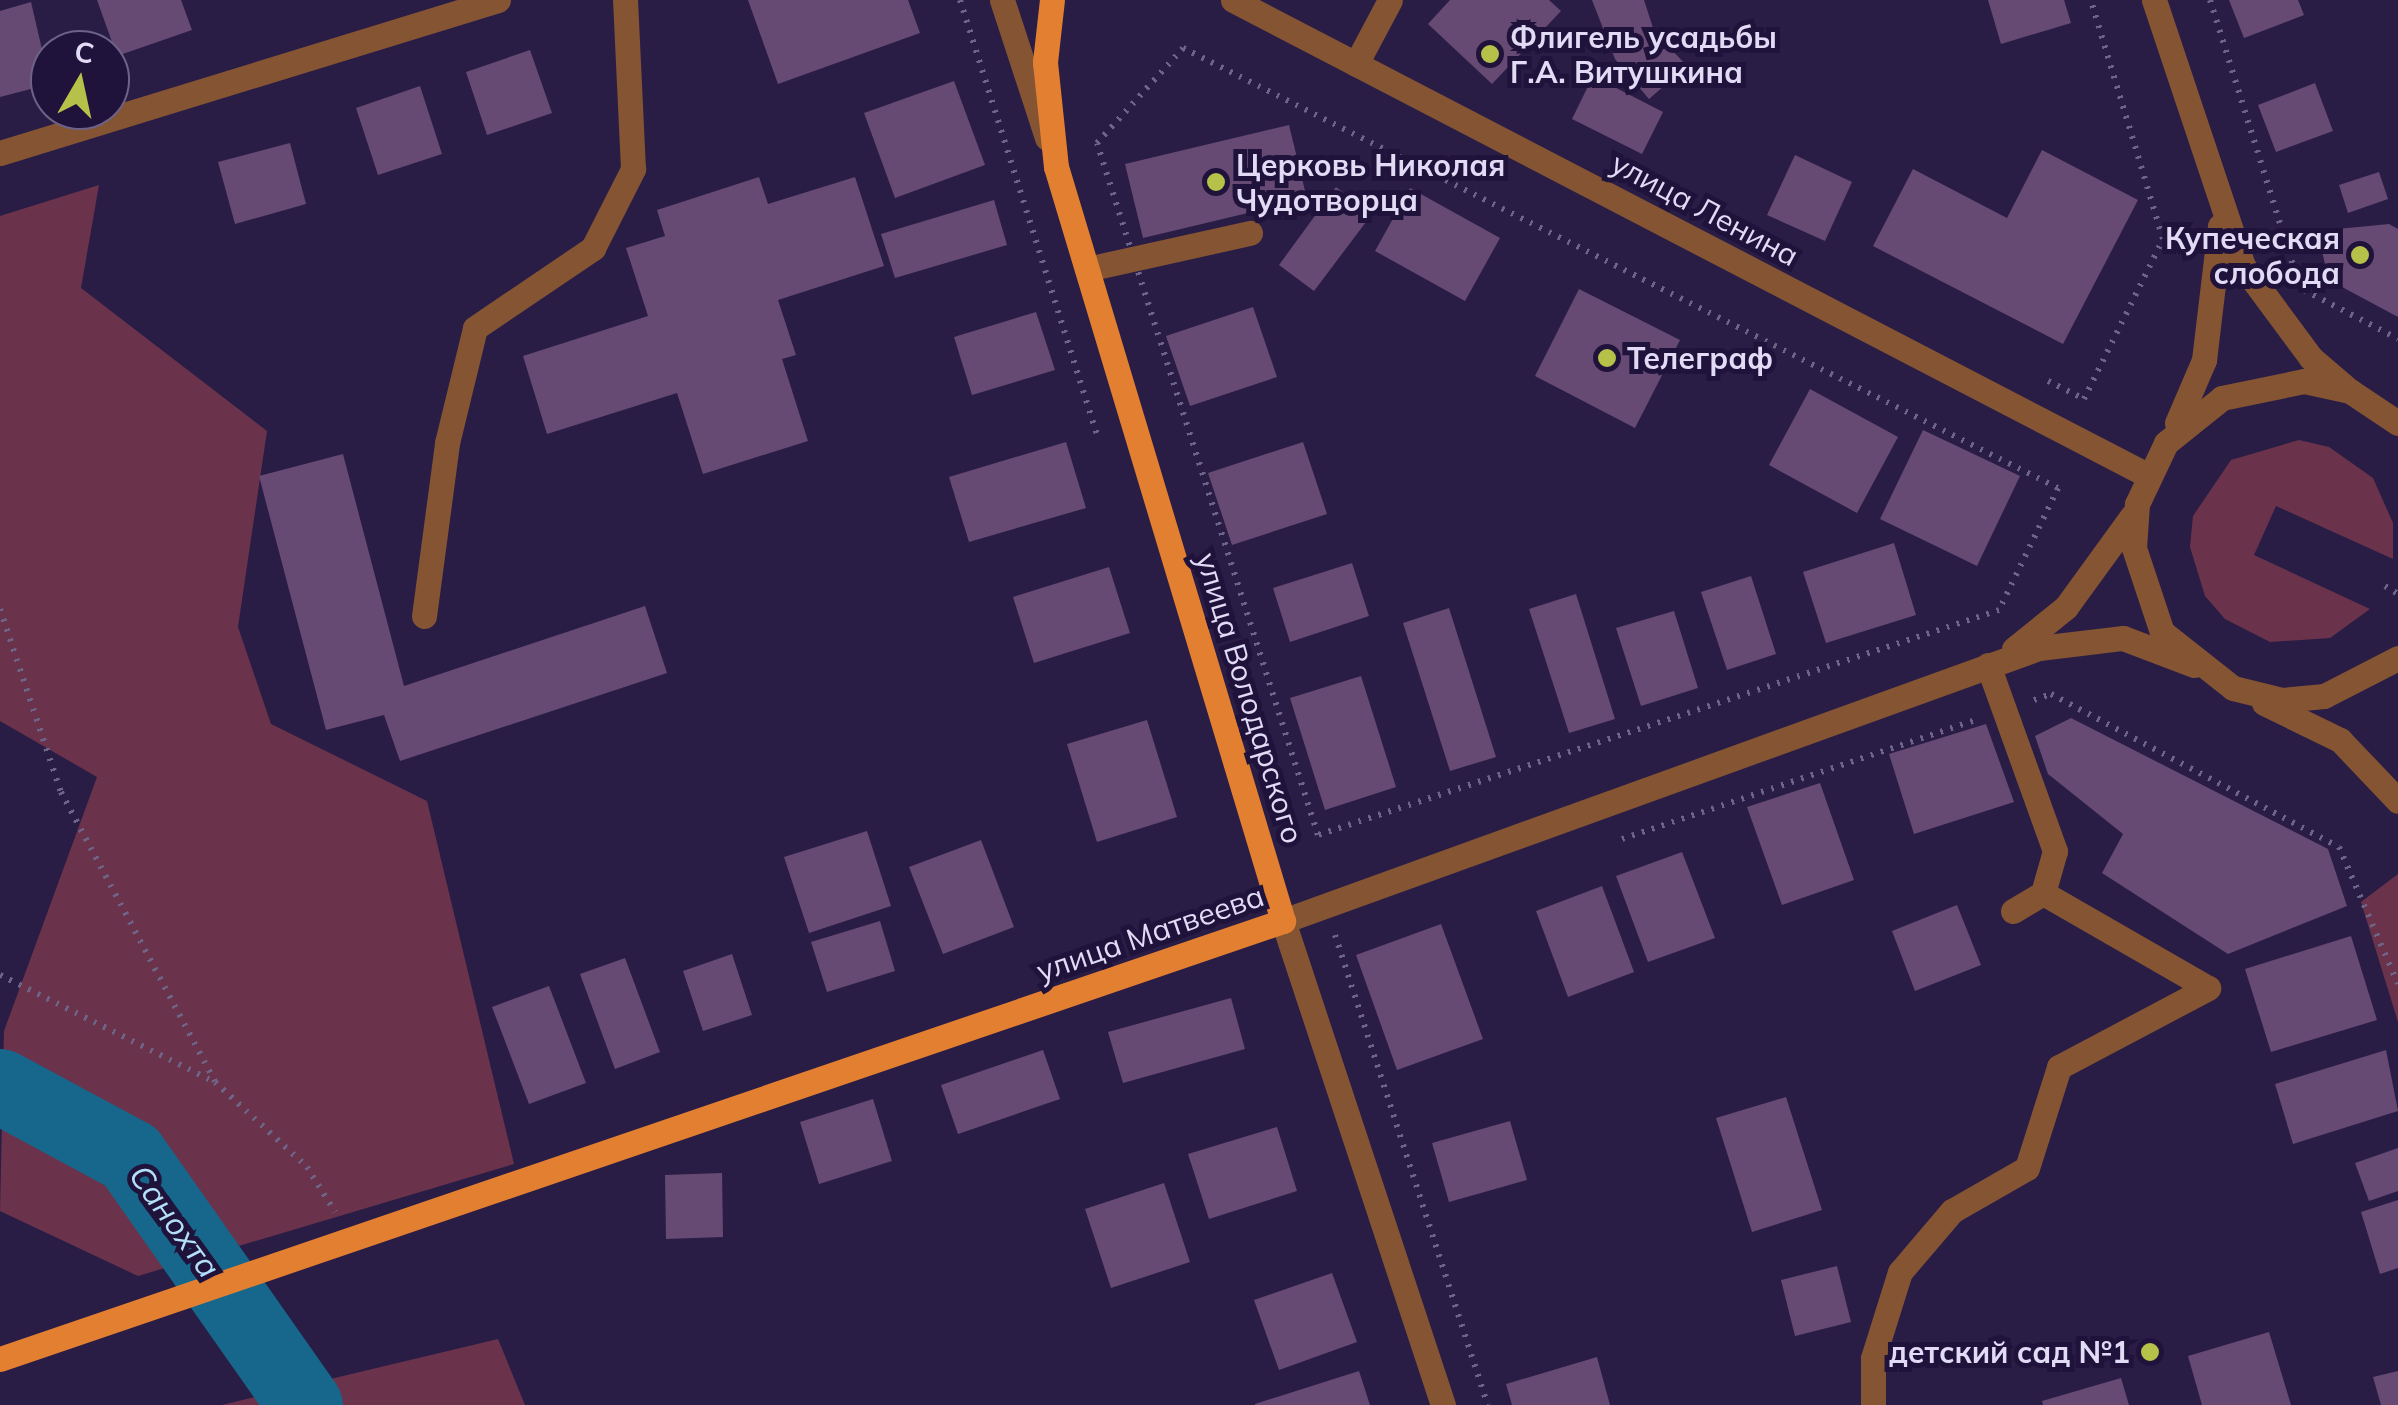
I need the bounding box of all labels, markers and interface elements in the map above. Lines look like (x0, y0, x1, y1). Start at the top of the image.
place label: Флигель усадьбы Г.А. Витушкина (1510, 19, 1777, 90)
north arrow (30, 30, 130, 130)
text: С (72, 33, 97, 71)
marker: Флигель усадьбы Г.А. Витушкина (1479, 43, 1501, 65)
street label: улица Ленина (1605, 145, 1805, 273)
place label: Церковь Николая Чудотворца (1236, 147, 1505, 218)
marker: Церковь Николая Чудотворца (1205, 171, 1227, 193)
place label: Купеческая слобода (2165, 220, 2340, 290)
marker: Купеческая слобода (2349, 244, 2371, 266)
place label: Телеграф (1627, 340, 1773, 376)
marker: Телеграф (1596, 347, 1618, 369)
street label: улица Володарского (1189, 548, 1311, 848)
street label: улица Матвеева (1032, 877, 1268, 989)
water label: Санохта (121, 1157, 229, 1285)
place label: детский сад №1 (1889, 1334, 2130, 1370)
marker: детский сад №1 (2139, 1341, 2161, 1363)

